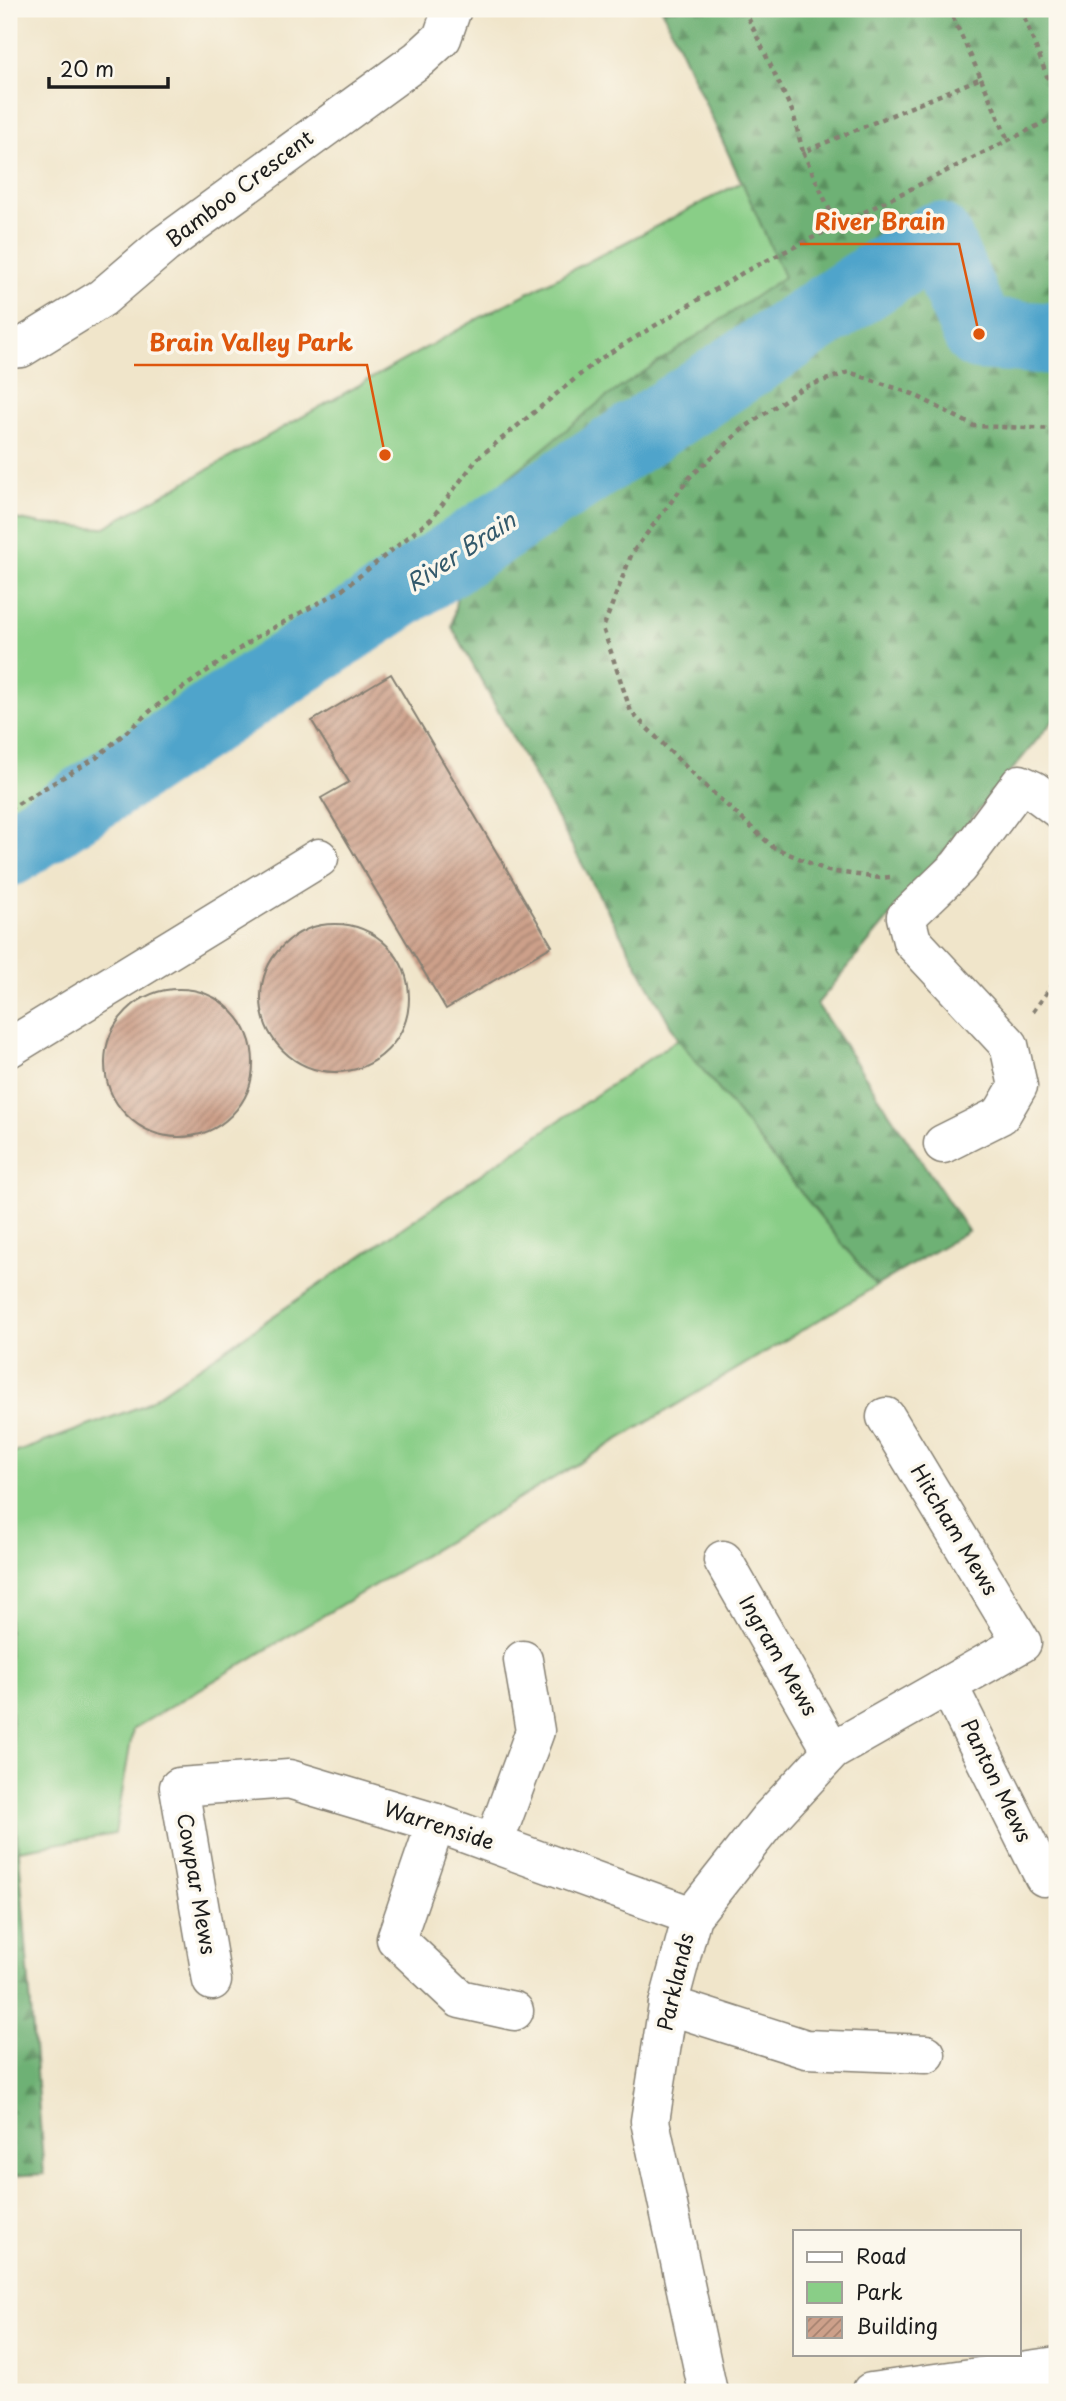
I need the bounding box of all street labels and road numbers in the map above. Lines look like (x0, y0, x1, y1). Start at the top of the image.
street label: Bamboo Crescent (158, 121, 319, 254)
street label: Hitcham Mews (904, 1457, 1008, 1601)
street label: Ingram Mews (732, 1589, 827, 1721)
street label: Panton Mews (954, 1713, 1041, 1847)
street label: Warrenside (380, 1791, 499, 1857)
street label: Cowpar Mews (170, 1810, 226, 1957)
street label: Parklands (647, 1930, 701, 2033)

